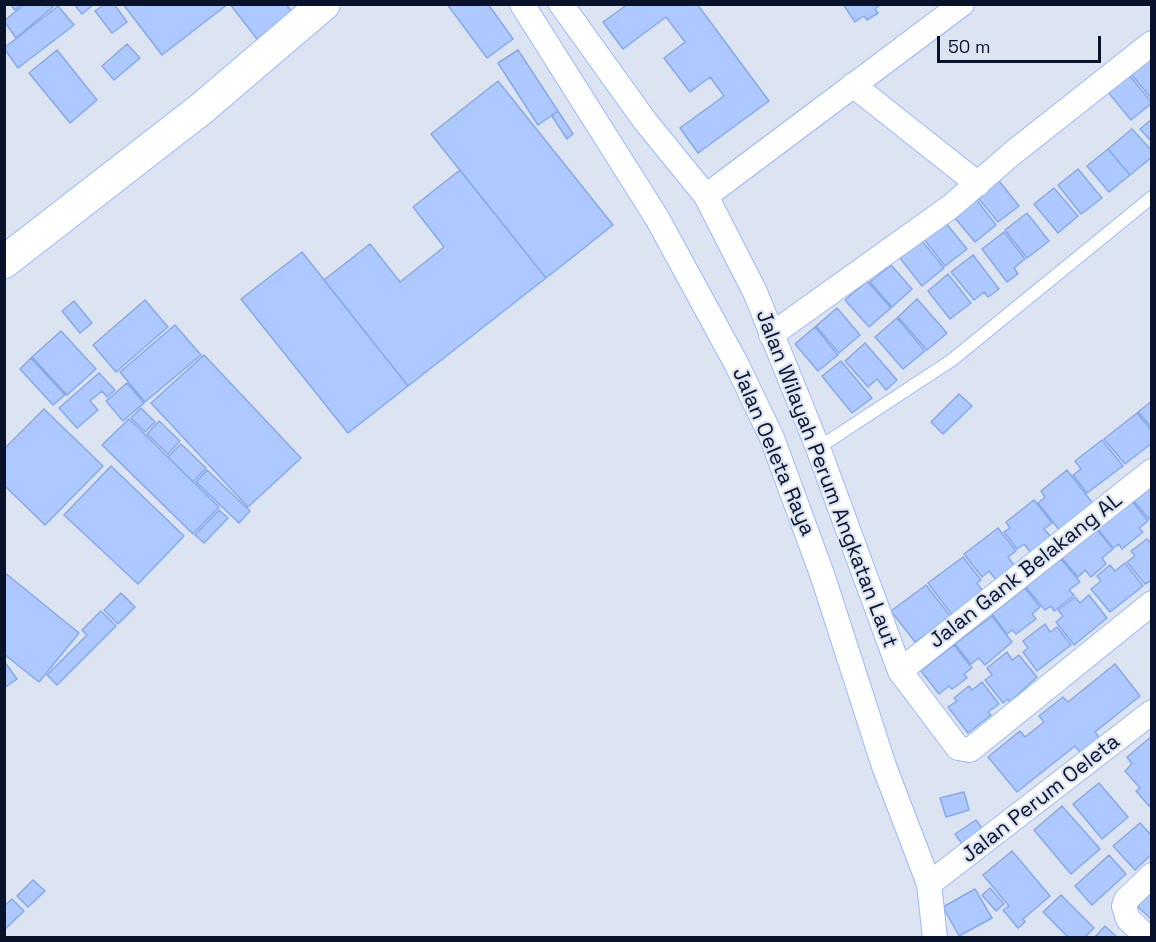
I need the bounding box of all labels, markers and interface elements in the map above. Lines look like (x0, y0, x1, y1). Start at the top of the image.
scale bar (940, 24, 1104, 62)
text: 50 m (948, 35, 990, 58)
street label: Jalan Wilayah Perum Angkatan Laut (750, 306, 902, 652)
street label: Jalan Oeleta Raya (726, 364, 820, 540)
street label: Jalan Gank Belakang AL (924, 488, 1128, 654)
street label: Jalan Perum Oeleta (957, 729, 1125, 869)

